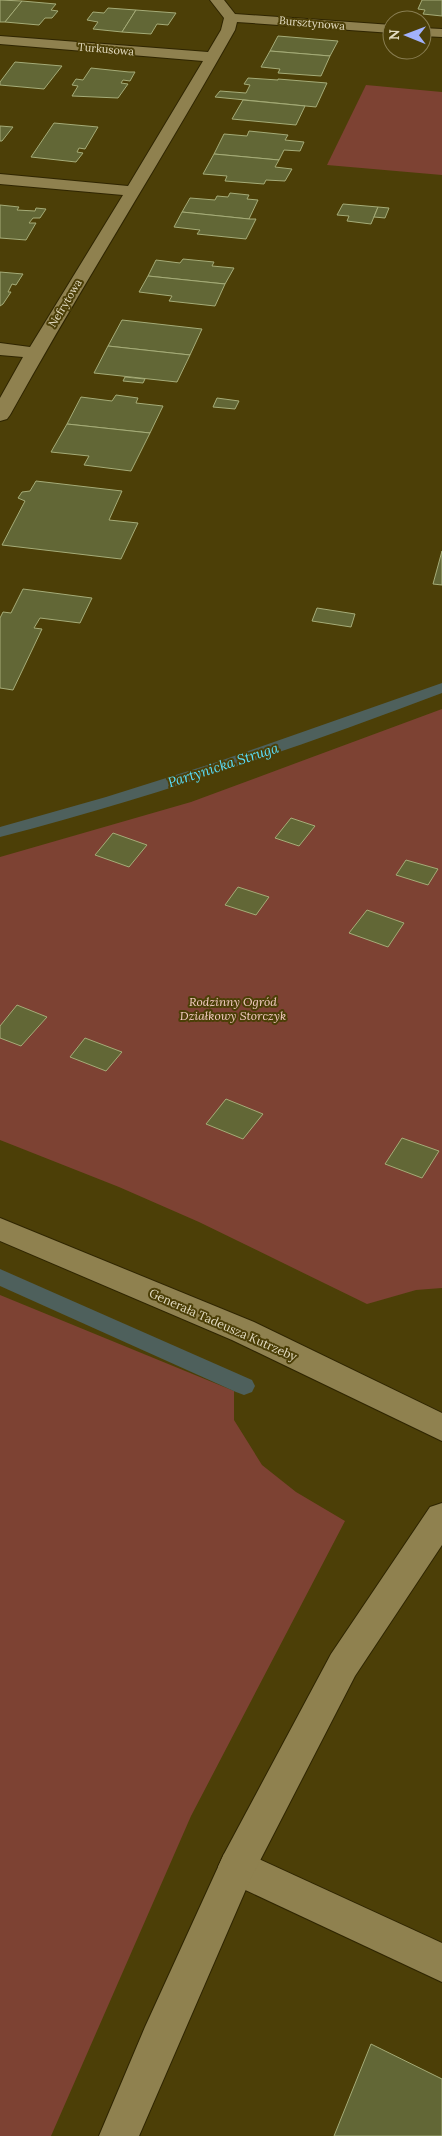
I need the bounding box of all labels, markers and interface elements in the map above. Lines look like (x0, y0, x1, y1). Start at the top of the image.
north arrow (382, 10, 432, 60)
street label: Bursztynowa (278, 13, 346, 33)
text: N (385, 29, 403, 40)
street label: Turkusowa (77, 40, 135, 58)
street label: Nefrytowa (45, 276, 85, 330)
water label: Partynicka Struga (165, 739, 281, 791)
park label: Rodzinny Ogród Działkowy Storczyk (180, 994, 286, 1023)
street label: Generała Tadeusza Kutrzeby (147, 1285, 300, 1364)

